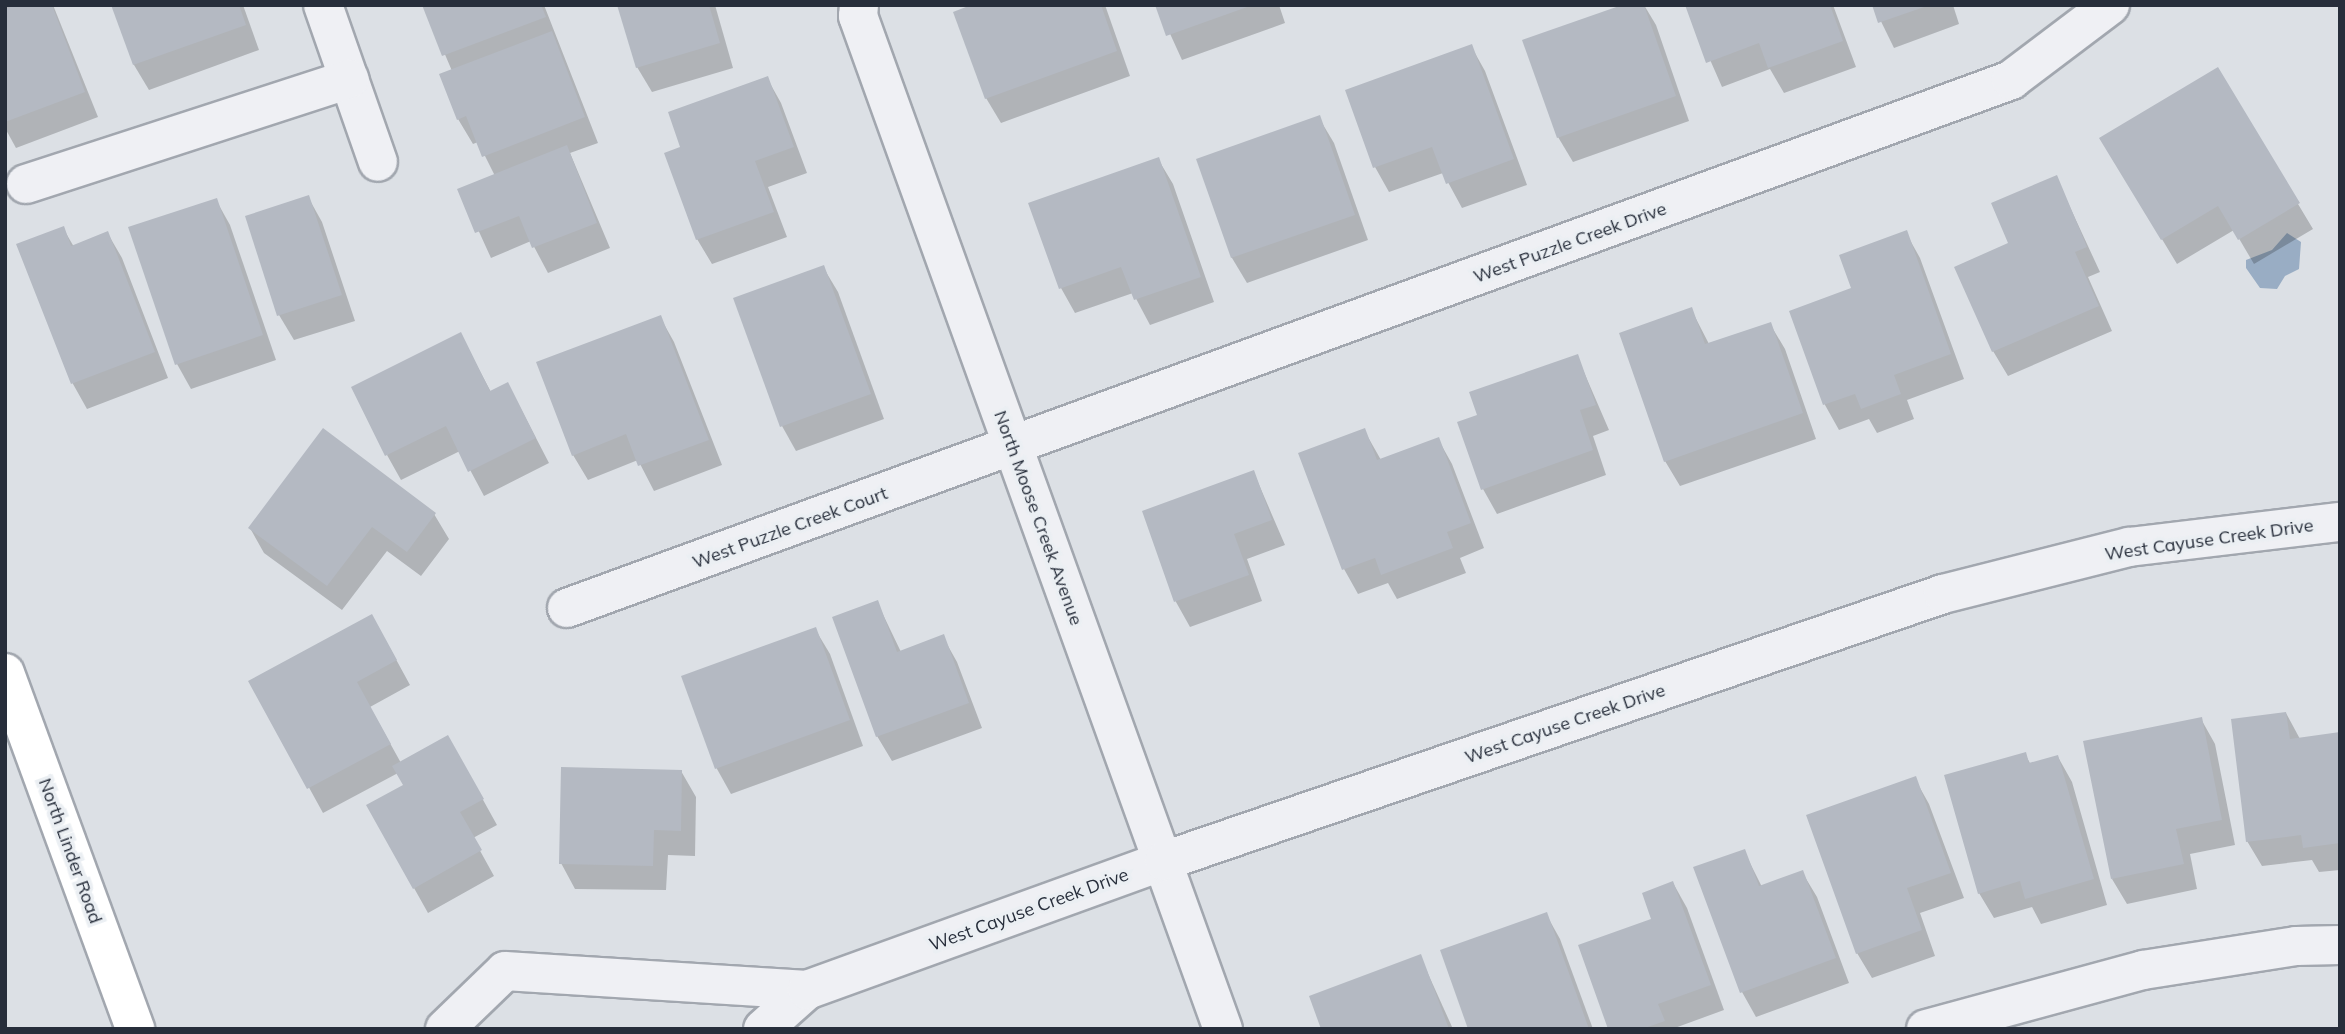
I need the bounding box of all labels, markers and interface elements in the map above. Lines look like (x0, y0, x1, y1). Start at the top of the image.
street label: West Puzzle Creek Drive (1471, 198, 1669, 288)
street label: North Moose Creek Avenue (989, 408, 1087, 628)
street label: West Puzzle Creek Court (690, 483, 890, 573)
street label: West Cayuse Creek Drive (2103, 515, 2315, 565)
street label: West Cayuse Creek Drive (1462, 680, 1668, 768)
street label: North Linder Road (34, 775, 106, 927)
street label: West Cayuse Creek Drive (926, 864, 1132, 956)

